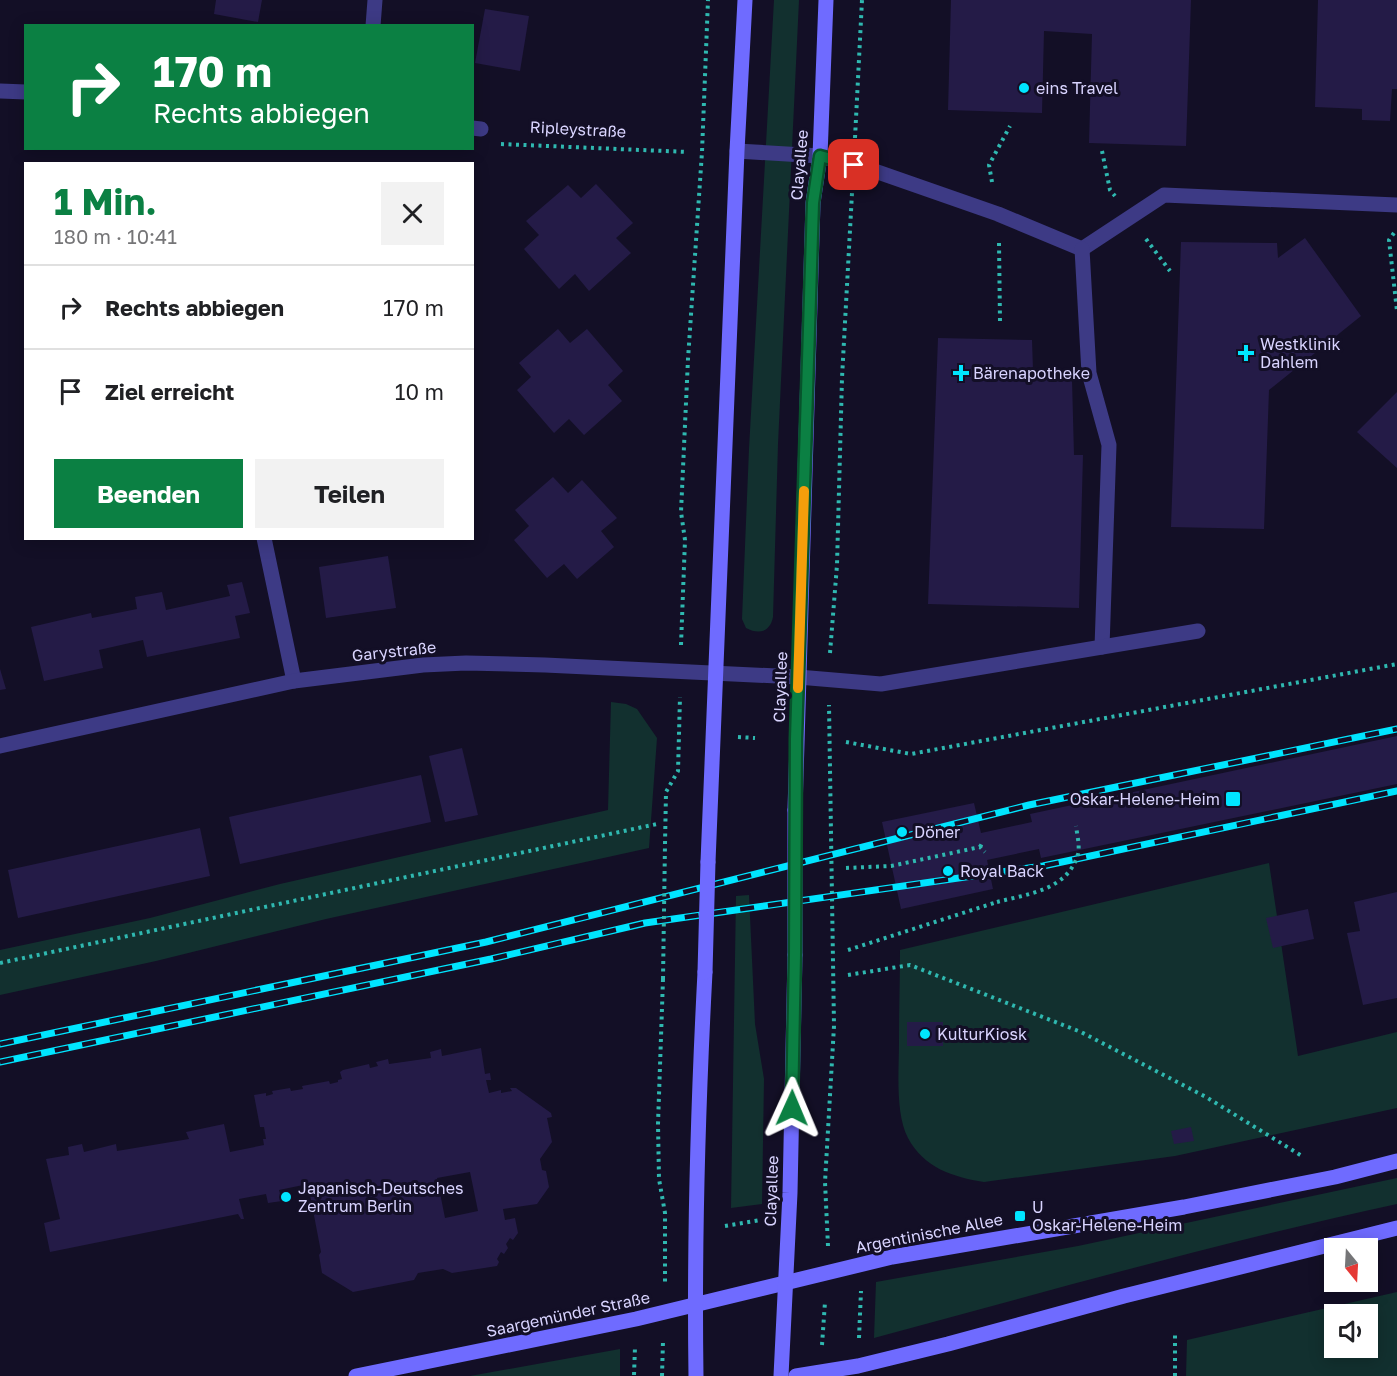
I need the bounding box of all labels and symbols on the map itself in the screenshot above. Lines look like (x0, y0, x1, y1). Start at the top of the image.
place label: eins Travel (1036, 78, 1118, 98)
marker: eins Travel (1017, 81, 1031, 95)
street label: Ripleystraße (529, 116, 627, 142)
street label: Clayallee (786, 129, 812, 201)
pin (828, 139, 879, 190)
place label: Westklinik Dahlem (1260, 334, 1341, 372)
marker: Westklinik Dahlem (1237, 344, 1255, 362)
place label: Bärenapotheke (973, 363, 1090, 383)
marker: Bärenapotheke (954, 366, 968, 380)
street label: Garystraße (351, 637, 437, 665)
street label: Clayallee (769, 651, 791, 723)
place label: Oskar-Helene-Heim (1070, 789, 1220, 809)
marker: Oskar-Helene-Heim (1224, 790, 1242, 808)
place label: Döner (914, 822, 960, 842)
marker: Döner (895, 825, 909, 839)
place label: Royal Back (960, 861, 1044, 881)
marker: Royal Back (941, 864, 955, 878)
place label: KulturKiosk (937, 1024, 1027, 1044)
marker: KulturKiosk (918, 1027, 932, 1041)
position arrow (760, 1076, 824, 1140)
street label: Clayallee (760, 1155, 782, 1227)
place label: Japanisch-Deutsches Zentrum Berlin (298, 1178, 463, 1216)
marker: Japanisch-Deutsches Zentrum Berlin (279, 1190, 293, 1204)
place label: U Oskar-Helene-Heim (1032, 1197, 1182, 1235)
street label: Argentinische Allee (854, 1209, 1004, 1257)
marker: U Oskar-Helene-Heim (1013, 1209, 1027, 1223)
north arrow (1324, 1238, 1378, 1292)
street label: Saargemünder Straße (484, 1287, 652, 1341)

